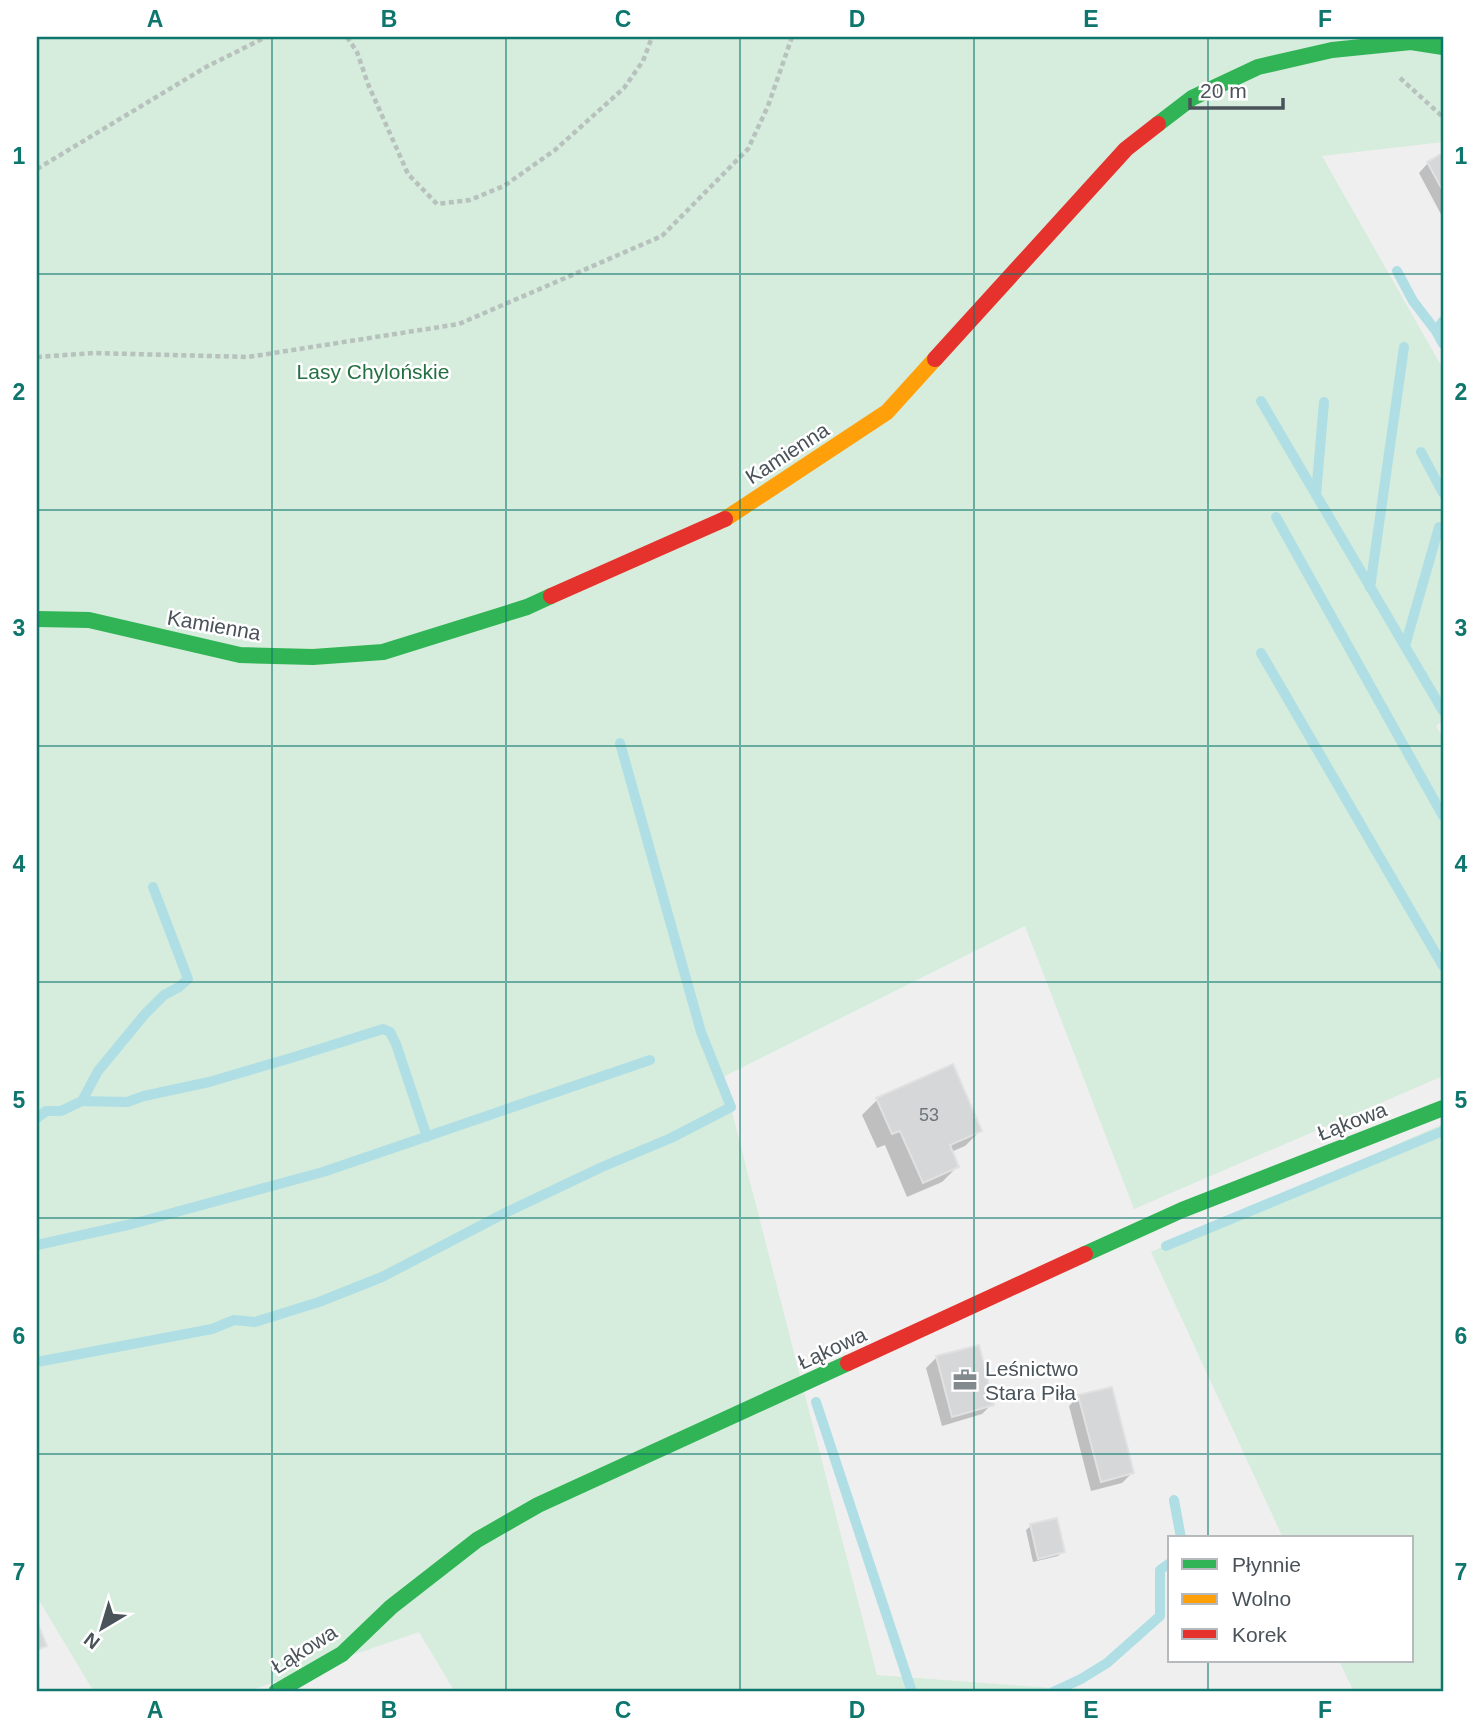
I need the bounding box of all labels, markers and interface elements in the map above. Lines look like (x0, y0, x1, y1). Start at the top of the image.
text: A (147, 6, 163, 32)
text: B (381, 6, 397, 32)
text: C (615, 6, 631, 32)
text: D (849, 6, 865, 32)
text: E (1083, 6, 1099, 32)
text: F (1318, 6, 1332, 32)
scale bar (1190, 66, 1282, 110)
text: 20 m (1200, 79, 1247, 102)
text: 1 (13, 143, 26, 169)
text: 1 (1455, 143, 1468, 169)
park label: Lasy Chylońskie (297, 360, 449, 383)
text: 2 (13, 379, 25, 405)
text: 2 (1455, 379, 1467, 405)
street label: Kamienna (741, 417, 833, 488)
street label: Kamienna (165, 605, 263, 645)
text: 3 (13, 615, 25, 641)
text: 3 (1455, 615, 1467, 641)
text: 4 (13, 851, 26, 877)
text: 4 (1455, 851, 1468, 877)
text: 5 (13, 1087, 26, 1113)
text: 5 (1455, 1087, 1468, 1113)
street label: Łąkowa (1314, 1097, 1390, 1145)
house number: 53 (919, 1105, 939, 1125)
street label: Łąkowa (794, 1322, 870, 1374)
text: 6 (13, 1323, 25, 1349)
text: 6 (1455, 1323, 1467, 1349)
place label: Leśnictwo Stara Piła (985, 1357, 1078, 1404)
office icon: Leśnictwo Stara Piła (951, 1366, 979, 1394)
legend (1168, 1536, 1414, 1662)
text: Płynnie (1232, 1553, 1301, 1576)
text: 7 (13, 1559, 25, 1585)
text: 7 (1455, 1559, 1467, 1585)
text: Wolno (1232, 1587, 1291, 1610)
north arrow (66, 1592, 136, 1662)
street label: Łąkowa (267, 1620, 341, 1678)
text: Korek (1232, 1623, 1287, 1646)
text: N (80, 1629, 104, 1654)
text: A (147, 1697, 163, 1723)
text: B (381, 1697, 397, 1723)
text: C (615, 1697, 631, 1723)
text: D (849, 1697, 865, 1723)
text: E (1083, 1697, 1099, 1723)
text: F (1318, 1697, 1332, 1723)

